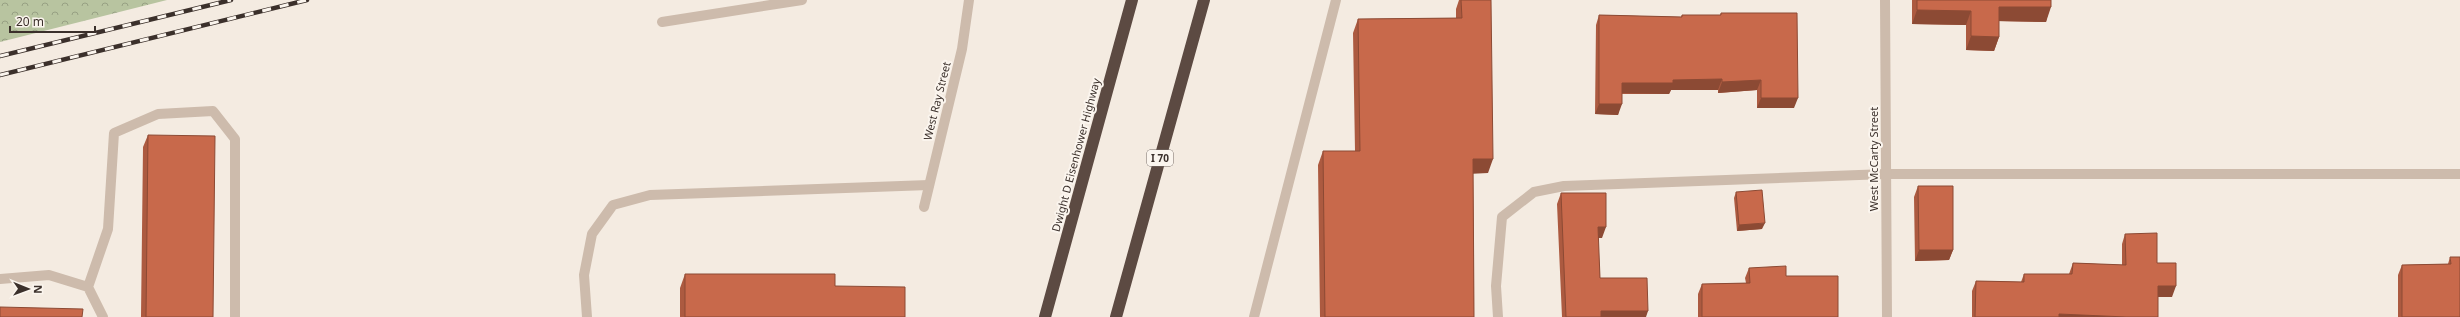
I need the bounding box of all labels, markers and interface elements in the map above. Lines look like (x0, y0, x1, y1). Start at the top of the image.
scale bar (10, 8, 95, 34)
text: 20 m (16, 13, 44, 30)
street label: West Ray Street (919, 60, 954, 142)
street label: Dwight D Eisenhower Highway (1048, 76, 1103, 233)
street label: West McCarty Street (1866, 107, 1881, 211)
road number: I 70 (1147, 150, 1173, 166)
north arrow (8, 269, 48, 309)
text: N (31, 285, 46, 294)

